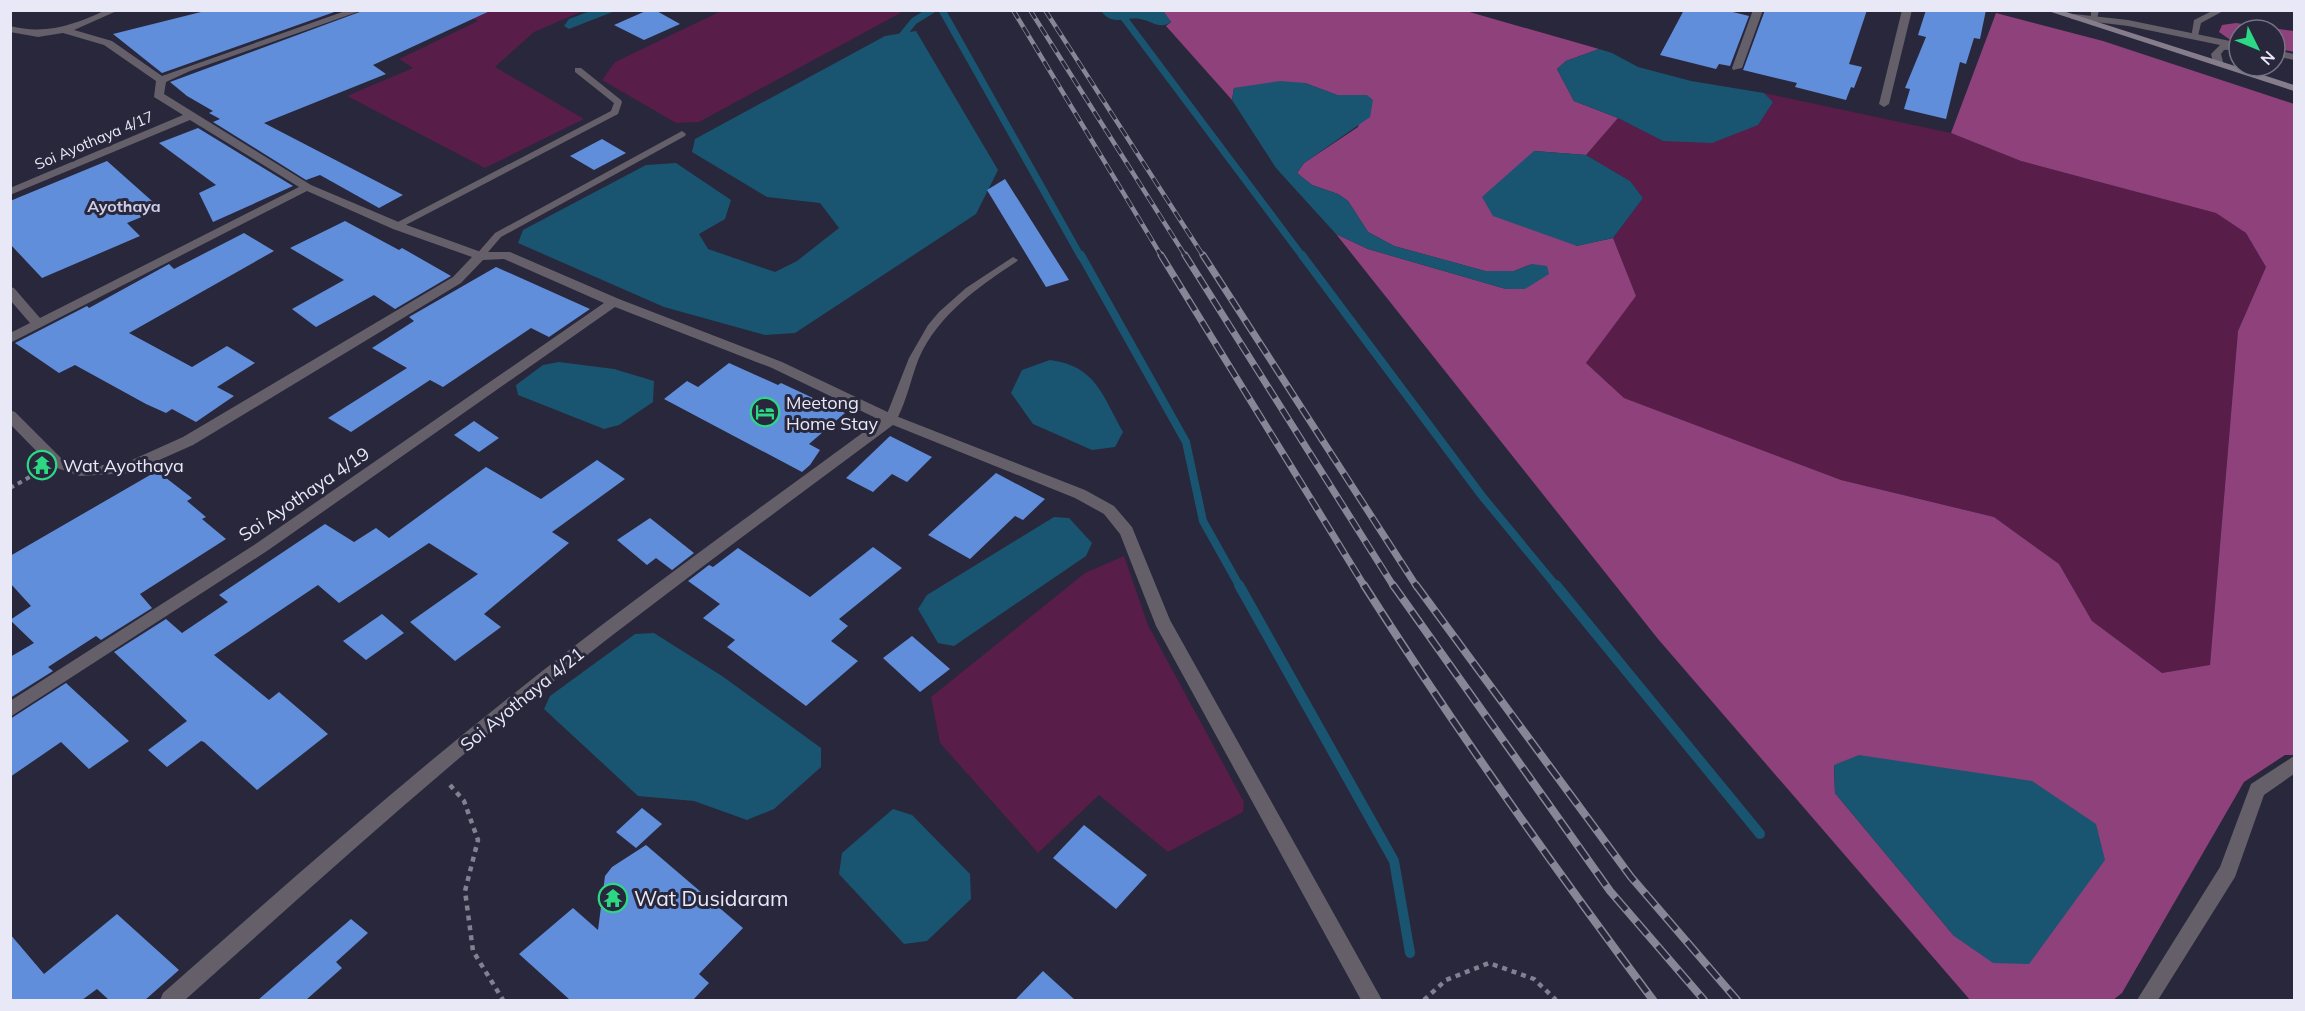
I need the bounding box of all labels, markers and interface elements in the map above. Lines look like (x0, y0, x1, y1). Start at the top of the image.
north arrow (2227, 18, 2287, 78)
text: N (2257, 47, 2279, 69)
street label: Soi Ayothaya 4/17 (32, 106, 156, 174)
district label: Ayothaya (87, 196, 161, 216)
place label: Meetong Home Stay (786, 391, 879, 435)
hotel icon: Meetong Home Stay (749, 396, 781, 428)
street label: Soi Ayothaya 4/19 (234, 442, 374, 546)
temple icon: Wat Ayothaya (26, 449, 58, 481)
place label: Wat Ayothaya (63, 454, 184, 477)
street label: Soi Ayothaya 4/21 (455, 642, 589, 756)
temple icon: Wat Dusidaram (597, 882, 629, 914)
place label: Wat Dusidaram (634, 885, 789, 911)

